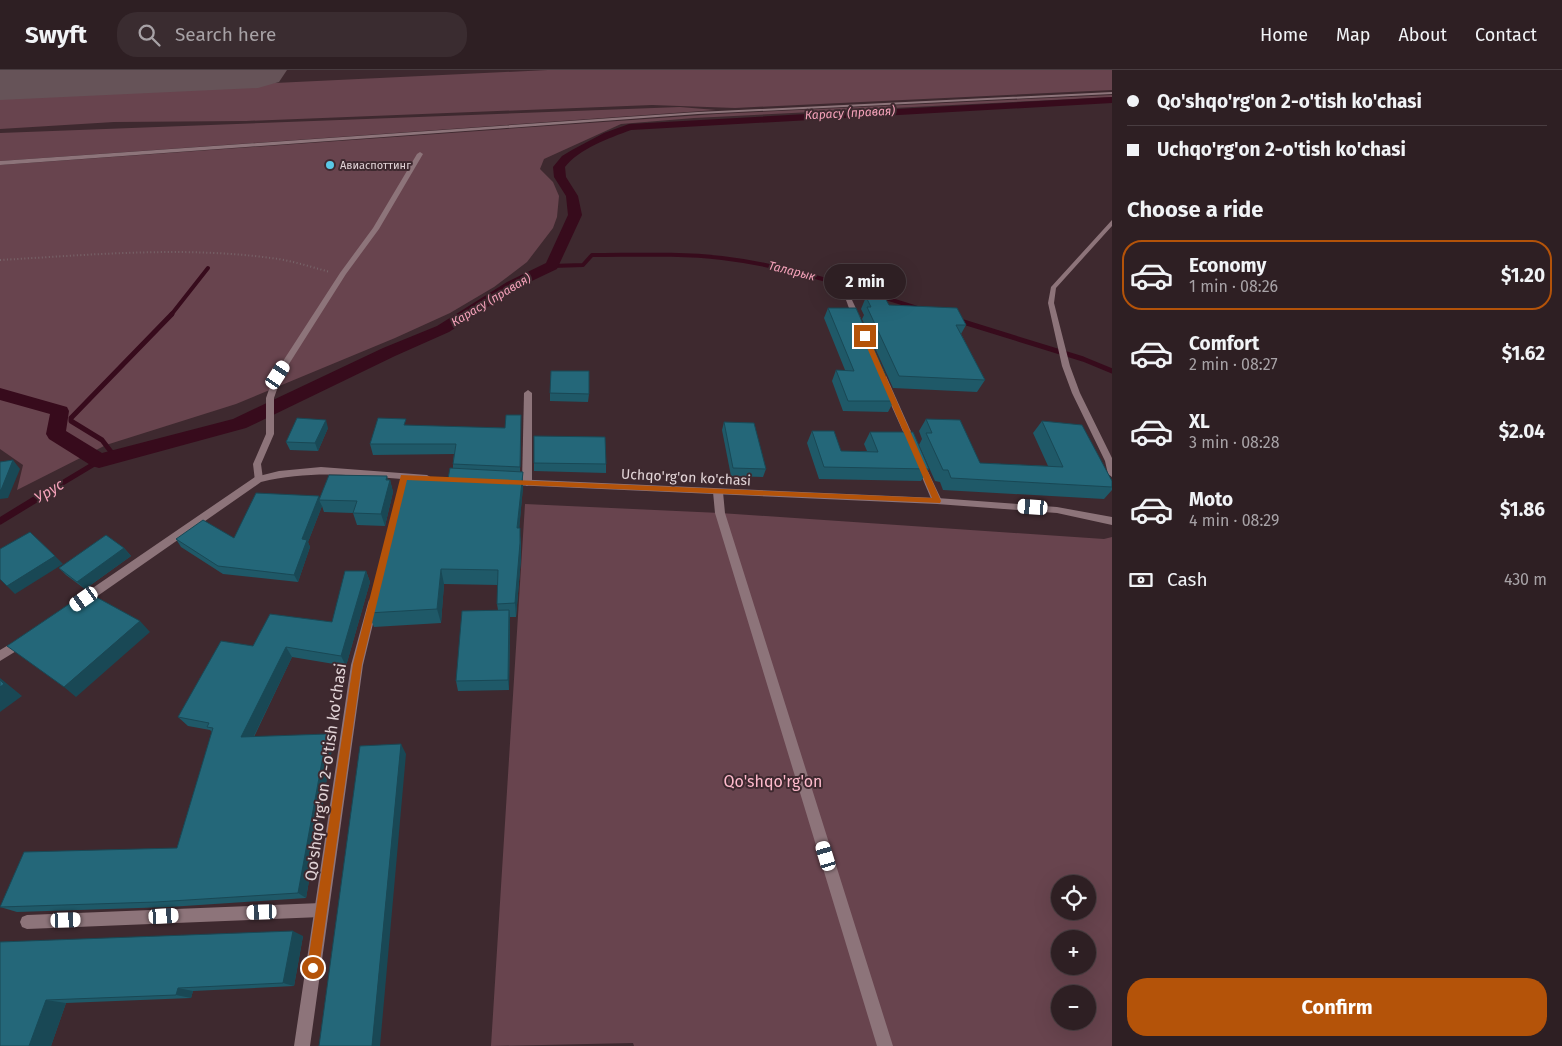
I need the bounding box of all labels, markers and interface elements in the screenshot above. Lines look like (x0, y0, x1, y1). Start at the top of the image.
search box (117, 12, 467, 57)
text: Swyft (25, 21, 87, 49)
icon: search (135, 21, 163, 49)
text: Search here (175, 23, 276, 46)
text: Home (1260, 24, 1308, 46)
text: Map (1336, 24, 1370, 46)
text: About (1398, 24, 1447, 46)
text: Contact (1475, 24, 1537, 46)
text: Qo'shqo'rg'on 2-o'tish ko'chasi (1157, 90, 1422, 113)
water label: Карасу (правая) (805, 104, 896, 122)
text: Uchqo'rg'on 2-o'tish ko'chasi (1157, 138, 1406, 161)
marker: Авиаспоттинг (324, 159, 336, 171)
place label: Авиаспоттинг (340, 159, 411, 172)
text: Choose a ride (1127, 196, 1263, 223)
icon: car (1129, 253, 1174, 298)
text: Economy (1189, 254, 1266, 277)
water label: Таларык (767, 258, 818, 284)
callout: 2 min (824, 264, 906, 298)
text: $1.20 (1501, 264, 1545, 287)
water label: Карасу (правая) (449, 271, 533, 329)
text: 2 min (845, 272, 885, 291)
text: 1 min · 08:26 (1189, 277, 1278, 296)
route end (854, 325, 876, 347)
icon: car (1129, 331, 1174, 376)
text: Comfort (1189, 332, 1259, 355)
text: $1.62 (1502, 342, 1545, 365)
text: 2 min · 08:27 (1189, 355, 1278, 374)
car (263, 358, 292, 392)
icon: car (1129, 409, 1174, 454)
text: XL (1189, 410, 1210, 433)
text: $2.04 (1499, 420, 1545, 443)
text: 3 min · 08:28 (1189, 433, 1279, 452)
street label: Uchqo'rg'on ko'chasi (621, 466, 751, 489)
water label: Урус (31, 475, 68, 507)
icon: car (1129, 487, 1174, 532)
text: Moto (1189, 488, 1233, 511)
car (1017, 498, 1048, 516)
text: $1.86 (1500, 498, 1545, 521)
text: 4 min · 08:29 (1189, 511, 1279, 530)
icon: cash (1127, 566, 1155, 594)
text: Cash (1167, 568, 1208, 591)
text: 430 m (1504, 570, 1547, 589)
car (67, 584, 100, 614)
street label: Qo'shqo'rg'on 2-o'tish ko'chasi (301, 662, 350, 882)
park label: Qo'shqo'rg'on (723, 772, 823, 791)
car (814, 839, 837, 873)
map controls (1051, 875, 1096, 1030)
button: locate (1051, 875, 1096, 920)
car (246, 904, 277, 920)
car (148, 908, 179, 924)
car (50, 912, 81, 928)
button: + (1051, 930, 1096, 975)
route start (302, 957, 324, 979)
button: Confirm (1127, 978, 1547, 1036)
button: − (1051, 985, 1096, 1030)

